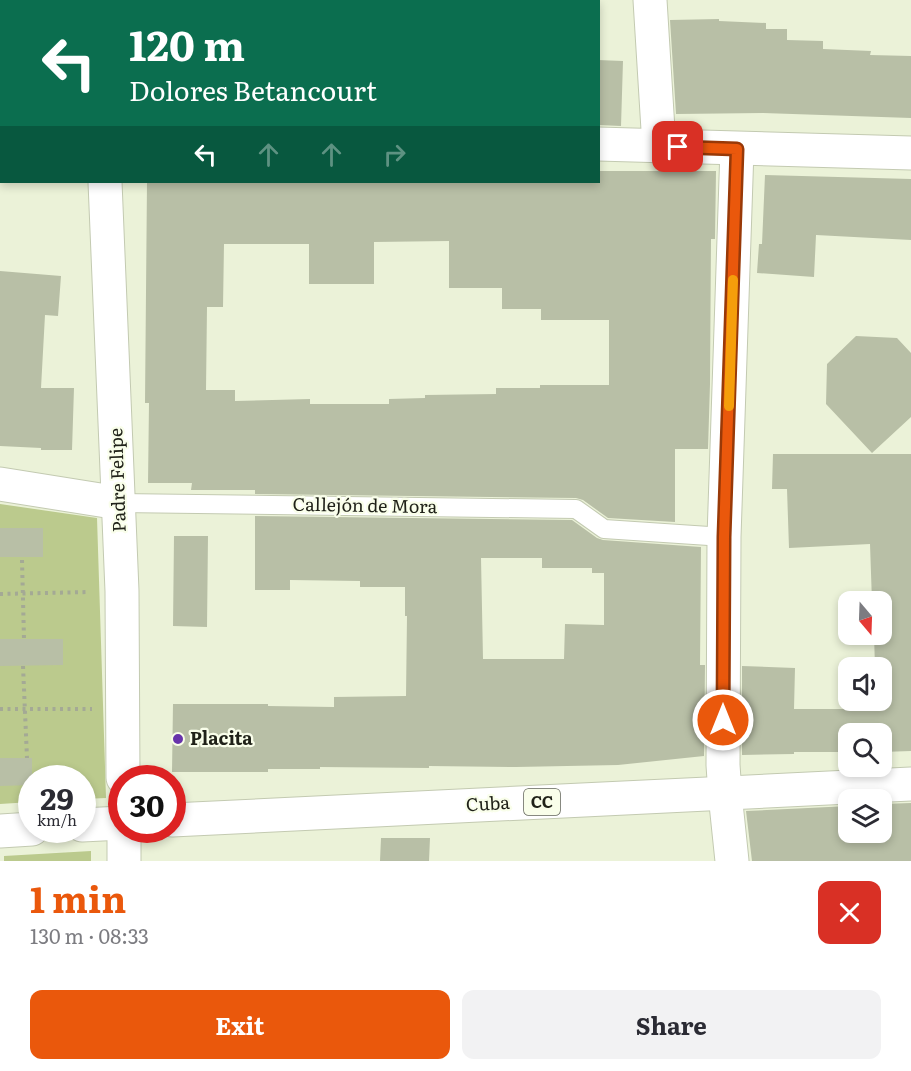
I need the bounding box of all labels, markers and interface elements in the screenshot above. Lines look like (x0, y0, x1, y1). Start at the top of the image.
text: 120 m (129, 12, 245, 74)
icon: left (30, 24, 108, 102)
text: Dolores Betancourt (129, 69, 377, 109)
pin (652, 121, 703, 172)
icon: arrive (661, 130, 694, 163)
icon: left (189, 138, 222, 171)
icon: ahead (252, 138, 285, 171)
icon: ahead (315, 138, 348, 171)
icon: right (378, 138, 411, 171)
street label: Padre Felipe (101, 427, 132, 533)
street label: Callejón de Mora (292, 490, 438, 519)
north arrow (838, 591, 892, 645)
map controls (838, 591, 892, 843)
button: sound (838, 657, 892, 711)
position arrow (691, 688, 755, 752)
button: search (838, 723, 892, 777)
place label: Placita (190, 724, 253, 751)
marker: Placita (171, 732, 185, 746)
speed limit sign: 30 (108, 765, 186, 843)
text: 29 (40, 775, 74, 819)
street label: Cuba (465, 788, 511, 817)
road number: CC (524, 789, 560, 815)
button: layers (838, 789, 892, 843)
text: km/h (37, 808, 77, 831)
text: 1 min (30, 871, 126, 924)
button: close (818, 881, 881, 944)
text: 130 m · 08:33 (30, 920, 149, 950)
button: Exit (30, 990, 450, 1059)
button: Share (462, 990, 881, 1059)

